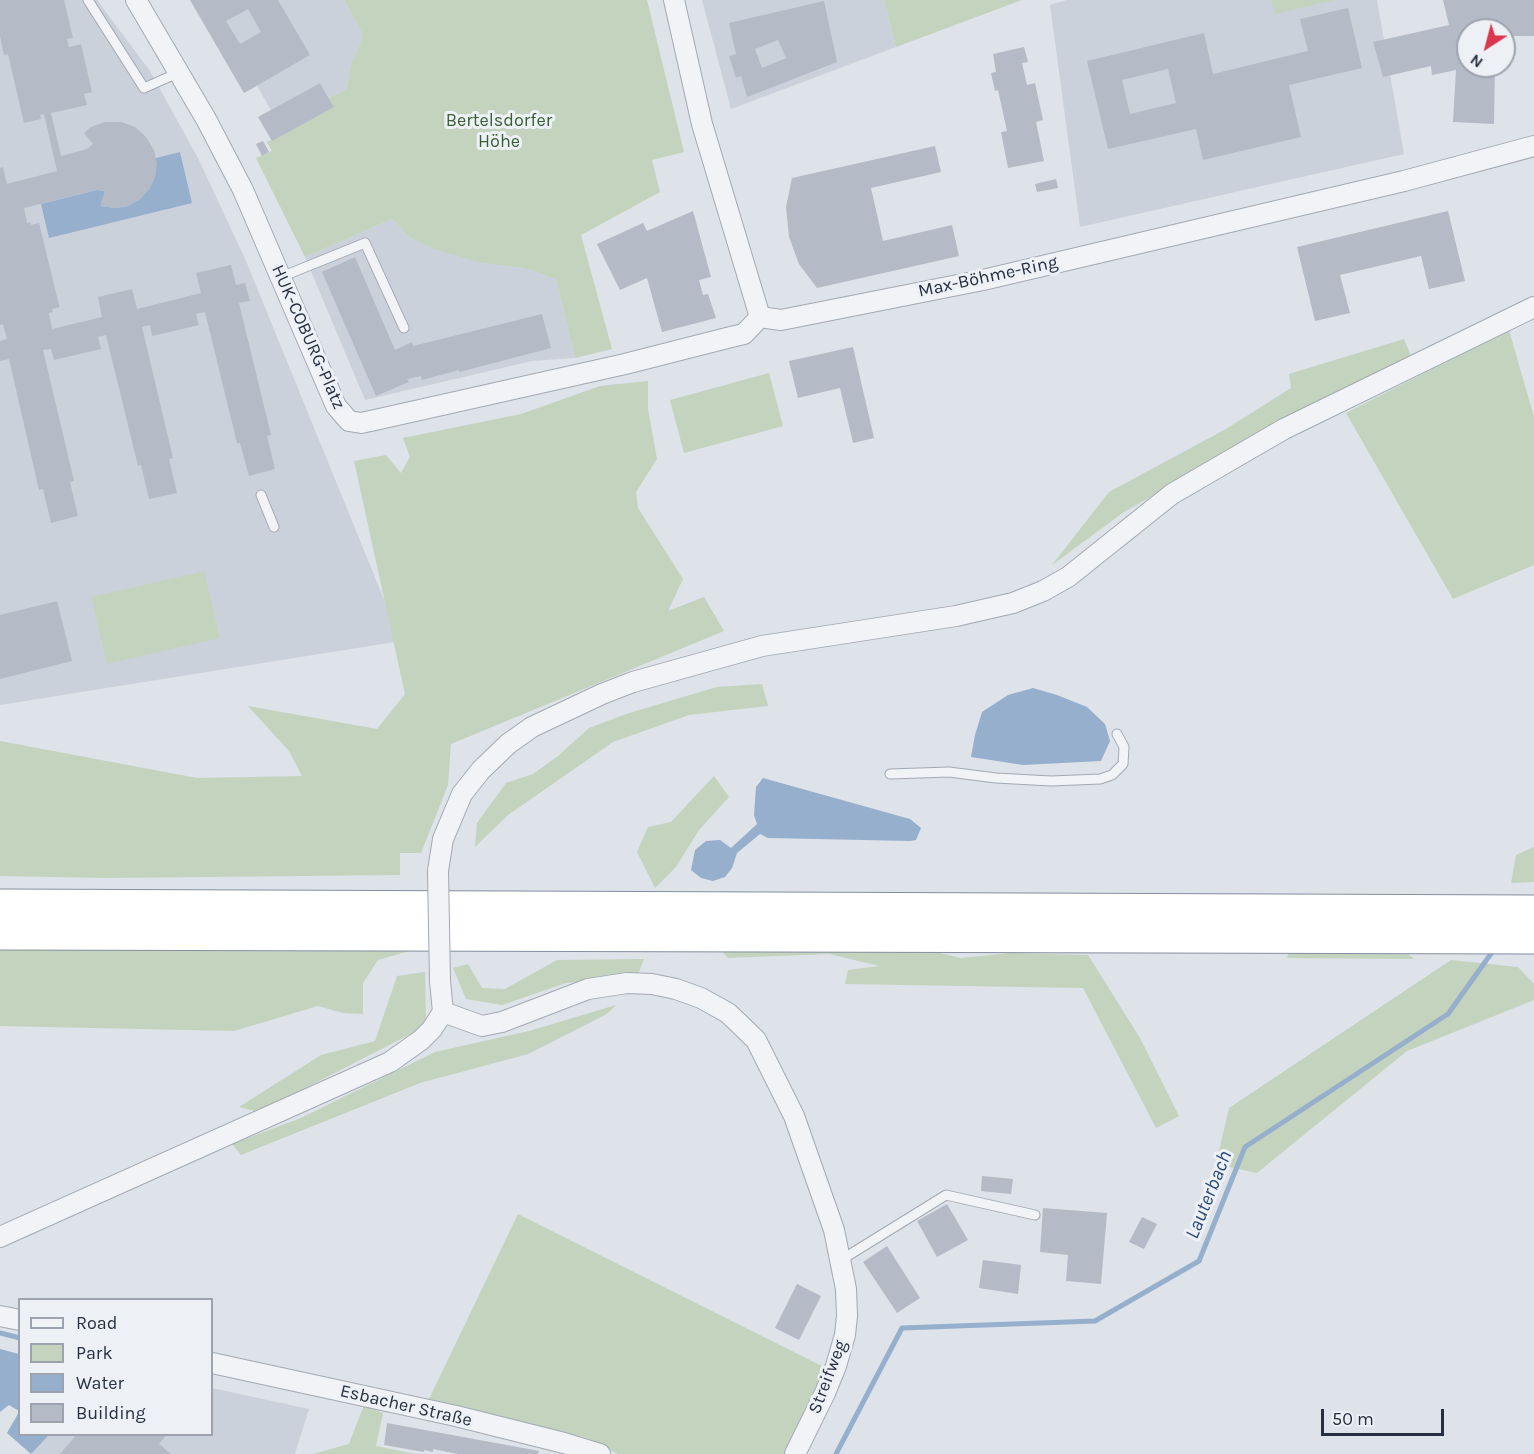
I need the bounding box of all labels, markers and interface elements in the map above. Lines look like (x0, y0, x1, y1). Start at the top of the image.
north arrow (1456, 18, 1516, 78)
text: N (1466, 50, 1487, 72)
park label: Bertelsdorfer Höhe (446, 110, 552, 152)
street label: Max-Böhme-Ring (916, 252, 1060, 302)
street label: HUK-COBURG-Platz (266, 261, 350, 413)
water label: Lauterbach (1180, 1147, 1238, 1243)
legend (18, 1298, 213, 1436)
text: Road (76, 1312, 117, 1334)
street label: Streifweg (804, 1337, 852, 1417)
text: Park (76, 1342, 113, 1364)
text: Water (76, 1372, 124, 1394)
street label: Esbacher Straße (338, 1380, 474, 1432)
scale bar (1324, 1397, 1447, 1435)
text: Building (76, 1402, 146, 1424)
text: 50 m (1332, 1408, 1374, 1430)

